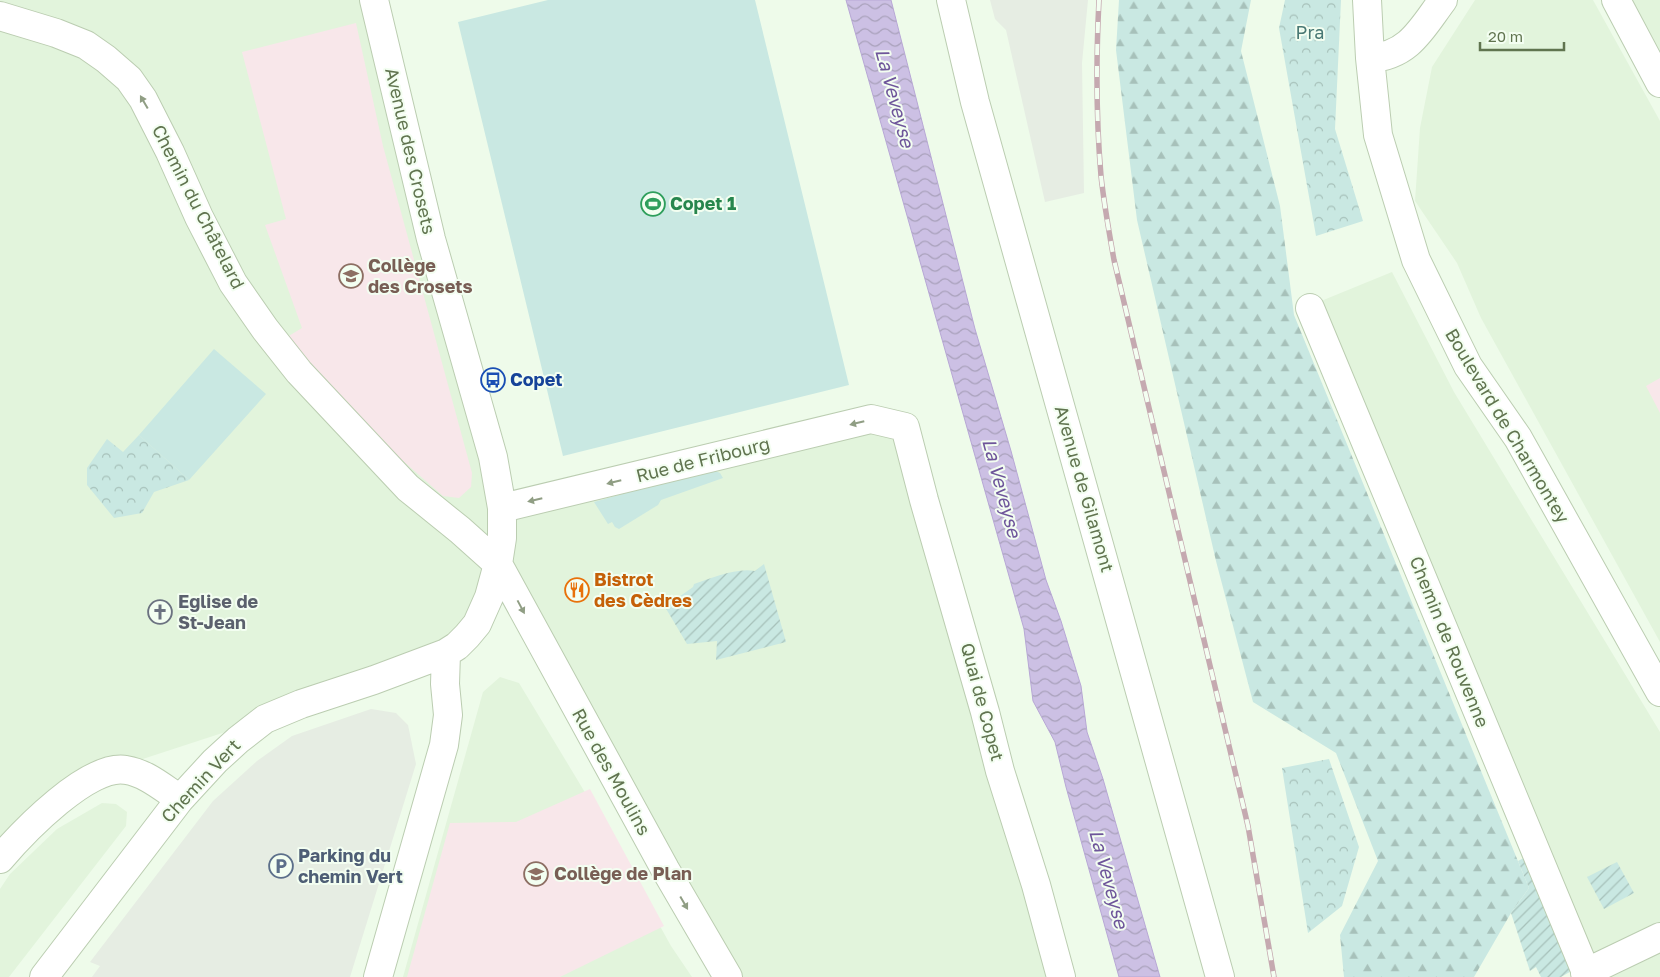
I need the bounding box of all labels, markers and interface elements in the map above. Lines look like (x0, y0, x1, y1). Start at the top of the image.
scale bar (1480, 20, 1564, 52)
park label: Pra (1296, 21, 1324, 43)
text: 20 m (1488, 27, 1523, 45)
water label: La Veveyse (871, 46, 920, 152)
street label: Avenue des Crosets (381, 65, 441, 236)
one-way arrow (140, 94, 148, 109)
street label: Chemin du Châtelard (148, 121, 250, 292)
sports icon: Copet 1 (640, 191, 666, 217)
place label: Copet 1 (670, 192, 736, 214)
place label: Collège des Crosets (368, 254, 473, 297)
school or university icon: Collège des Crosets (338, 263, 364, 289)
street label: Boulevard de Charmontey (1441, 324, 1575, 527)
bus stop icon: Copet (480, 367, 506, 393)
place label: Copet (510, 368, 562, 390)
street label: Avenue de Gilamont (1051, 403, 1119, 575)
one-way arrow (850, 419, 865, 427)
street label: Rue de Fribourg (634, 432, 772, 486)
water label: La Veveyse (978, 436, 1027, 542)
one-way arrow (607, 478, 622, 486)
one-way arrow (527, 497, 543, 505)
street label: Chemin de Rouvenne (1406, 553, 1494, 730)
place label: Bistrot des Cèdres (594, 568, 692, 611)
restaurant icon: Bistrot des Cèdres (564, 577, 590, 603)
place label: Eglise de St-Jean (178, 590, 258, 633)
church icon: Eglise de St-Jean (147, 599, 173, 625)
one-way arrow (517, 600, 525, 615)
street label: Quai de Copet (957, 640, 1009, 763)
street label: Rue des Moulins (568, 704, 656, 839)
street label: Chemin Vert (156, 734, 244, 827)
water label: La Veveyse (1085, 827, 1134, 933)
place label: Parking du chemin Vert (298, 844, 403, 887)
parking icon: Parking du chemin Vert (268, 853, 294, 879)
school or university icon: Collège de Plan (523, 861, 549, 887)
place label: Collège de Plan (554, 862, 692, 884)
one-way arrow (680, 896, 689, 909)

